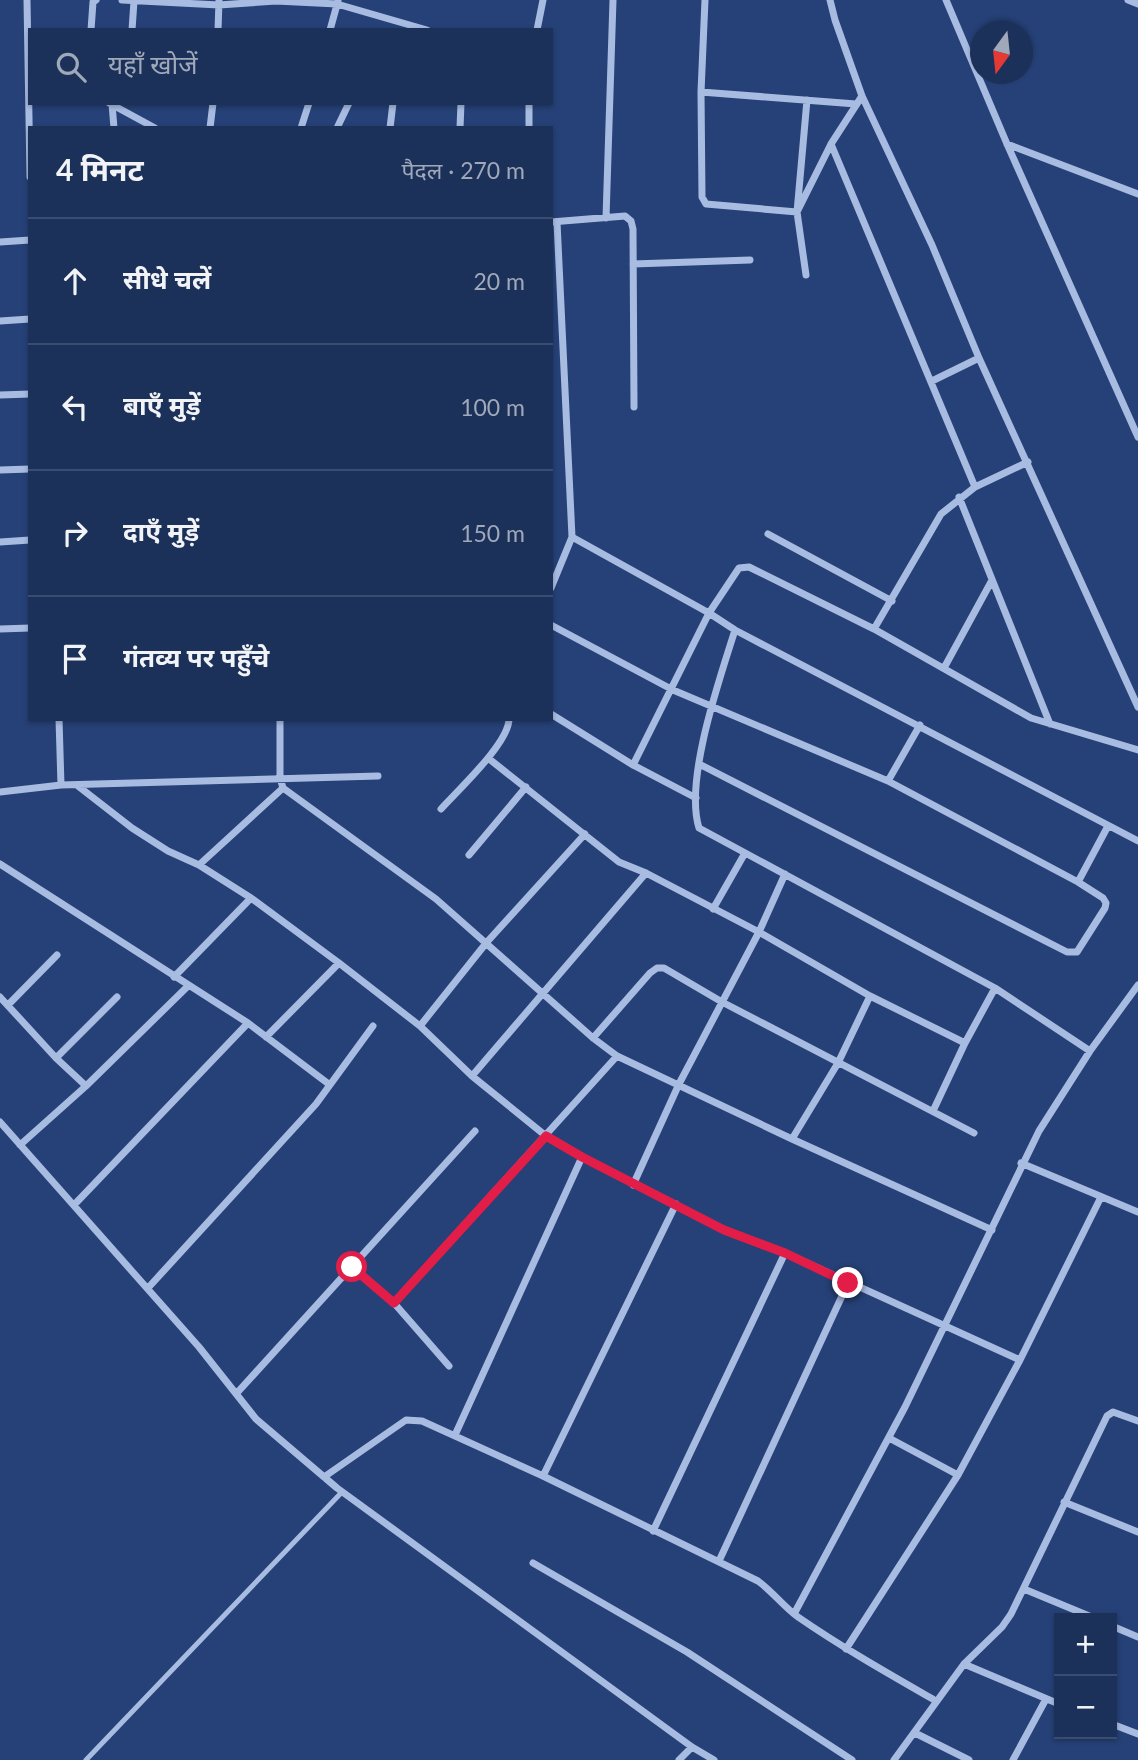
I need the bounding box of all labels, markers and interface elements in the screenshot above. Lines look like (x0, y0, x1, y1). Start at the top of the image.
north arrow (970, 21, 1033, 84)
search box (28, 28, 553, 105)
icon: search (52, 48, 90, 86)
text: यहाँ खोजें (108, 48, 198, 80)
text: 4 मिनट (56, 151, 144, 187)
text: पैदल · 270 m (402, 156, 525, 184)
icon: ahead (56, 262, 94, 300)
text: सीधे चलें (123, 263, 211, 295)
text: 20 m (474, 267, 525, 295)
icon: left (56, 388, 94, 426)
text: बाएँ मुड़ें (123, 389, 201, 421)
text: 100 m (460, 393, 525, 421)
icon: right (56, 514, 94, 552)
text: दाएँ मुड़ें (123, 515, 199, 547)
text: 150 m (460, 519, 525, 547)
icon: arrive (56, 640, 94, 678)
text: गंतव्य पर पहुँचे (123, 641, 269, 673)
route start (336, 1251, 367, 1282)
route end (832, 1267, 863, 1298)
map controls (1054, 1613, 1117, 1739)
button: + (1054, 1613, 1117, 1676)
button: − (1054, 1676, 1117, 1739)

